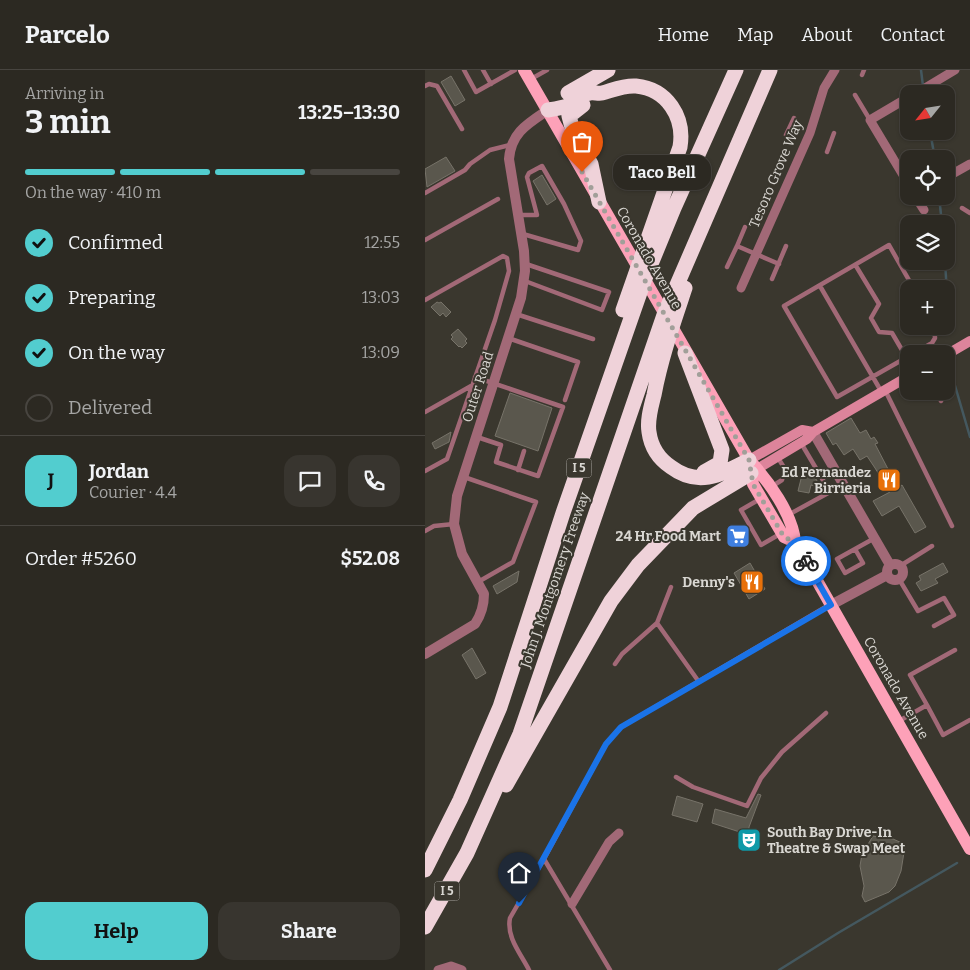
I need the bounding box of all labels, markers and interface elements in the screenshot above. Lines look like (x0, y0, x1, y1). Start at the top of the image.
text: Parcelo (25, 21, 110, 49)
text: Home (658, 24, 709, 46)
text: Map (737, 24, 773, 46)
text: About (801, 24, 852, 46)
text: Contact (880, 24, 945, 46)
text: Arriving in (25, 84, 104, 103)
north arrow (900, 85, 955, 140)
map controls (900, 85, 955, 400)
text: 13:25–13:30 (298, 101, 400, 124)
text: 3 min (25, 103, 111, 141)
street label: Tesoro Grove Way (746, 117, 807, 231)
pin (561, 121, 603, 172)
icon: bag (568, 128, 596, 156)
button: locate (900, 150, 955, 205)
callout: Taco Bell (612, 154, 709, 190)
text: Taco Bell (628, 163, 696, 182)
text: On the way · 410 m (25, 183, 161, 202)
street label: Coronado Avenue (613, 204, 685, 312)
button: layers (900, 215, 955, 270)
icon: check (25, 229, 53, 257)
text: Confirmed (68, 231, 163, 254)
text: 12:55 (364, 233, 400, 252)
button: + (900, 280, 955, 335)
icon: check (25, 284, 53, 312)
text: Preparing (68, 286, 156, 309)
text: 13:03 (362, 288, 400, 307)
icon: check (25, 339, 53, 367)
text: On the way (68, 341, 165, 364)
text: 13:09 (361, 343, 400, 362)
button: − (900, 345, 955, 400)
street label: Outer Road (459, 349, 497, 425)
text: Delivered (68, 396, 152, 419)
button: chat (284, 455, 336, 507)
button: phone (348, 455, 400, 507)
road number: I 5 (567, 458, 591, 478)
text: Jordan (89, 460, 149, 483)
place label: Ed Fernandez Birrieria (781, 464, 871, 497)
restaurant icon: Ed Fernandez Birrieria (876, 467, 902, 493)
text: J (48, 469, 54, 492)
text: Courier · 4.4 (89, 483, 177, 502)
street label: John J. Montgomery Freeway (517, 489, 593, 671)
supermarket icon: 24 Hr Food Mart (725, 523, 751, 549)
place label: 24 Hr Food Mart (616, 528, 721, 545)
courier (781, 536, 831, 586)
text: Order #5260 (25, 547, 137, 570)
text: $52.08 (341, 547, 400, 570)
icon: bike (792, 547, 820, 575)
restaurant icon: Denny's (739, 569, 765, 595)
place label: Denny's (682, 574, 735, 591)
street label: Coronado Avenue (860, 634, 932, 742)
place label: South Bay Drive-In Theatre & Swap Meet (767, 824, 906, 857)
theatre icon: South Bay Drive-In Theatre & Swap Meet (736, 827, 762, 853)
pin (498, 852, 540, 903)
icon: home (505, 859, 533, 887)
road number: I 5 (435, 881, 459, 900)
button: Help (25, 902, 208, 960)
button: Share (218, 902, 400, 960)

